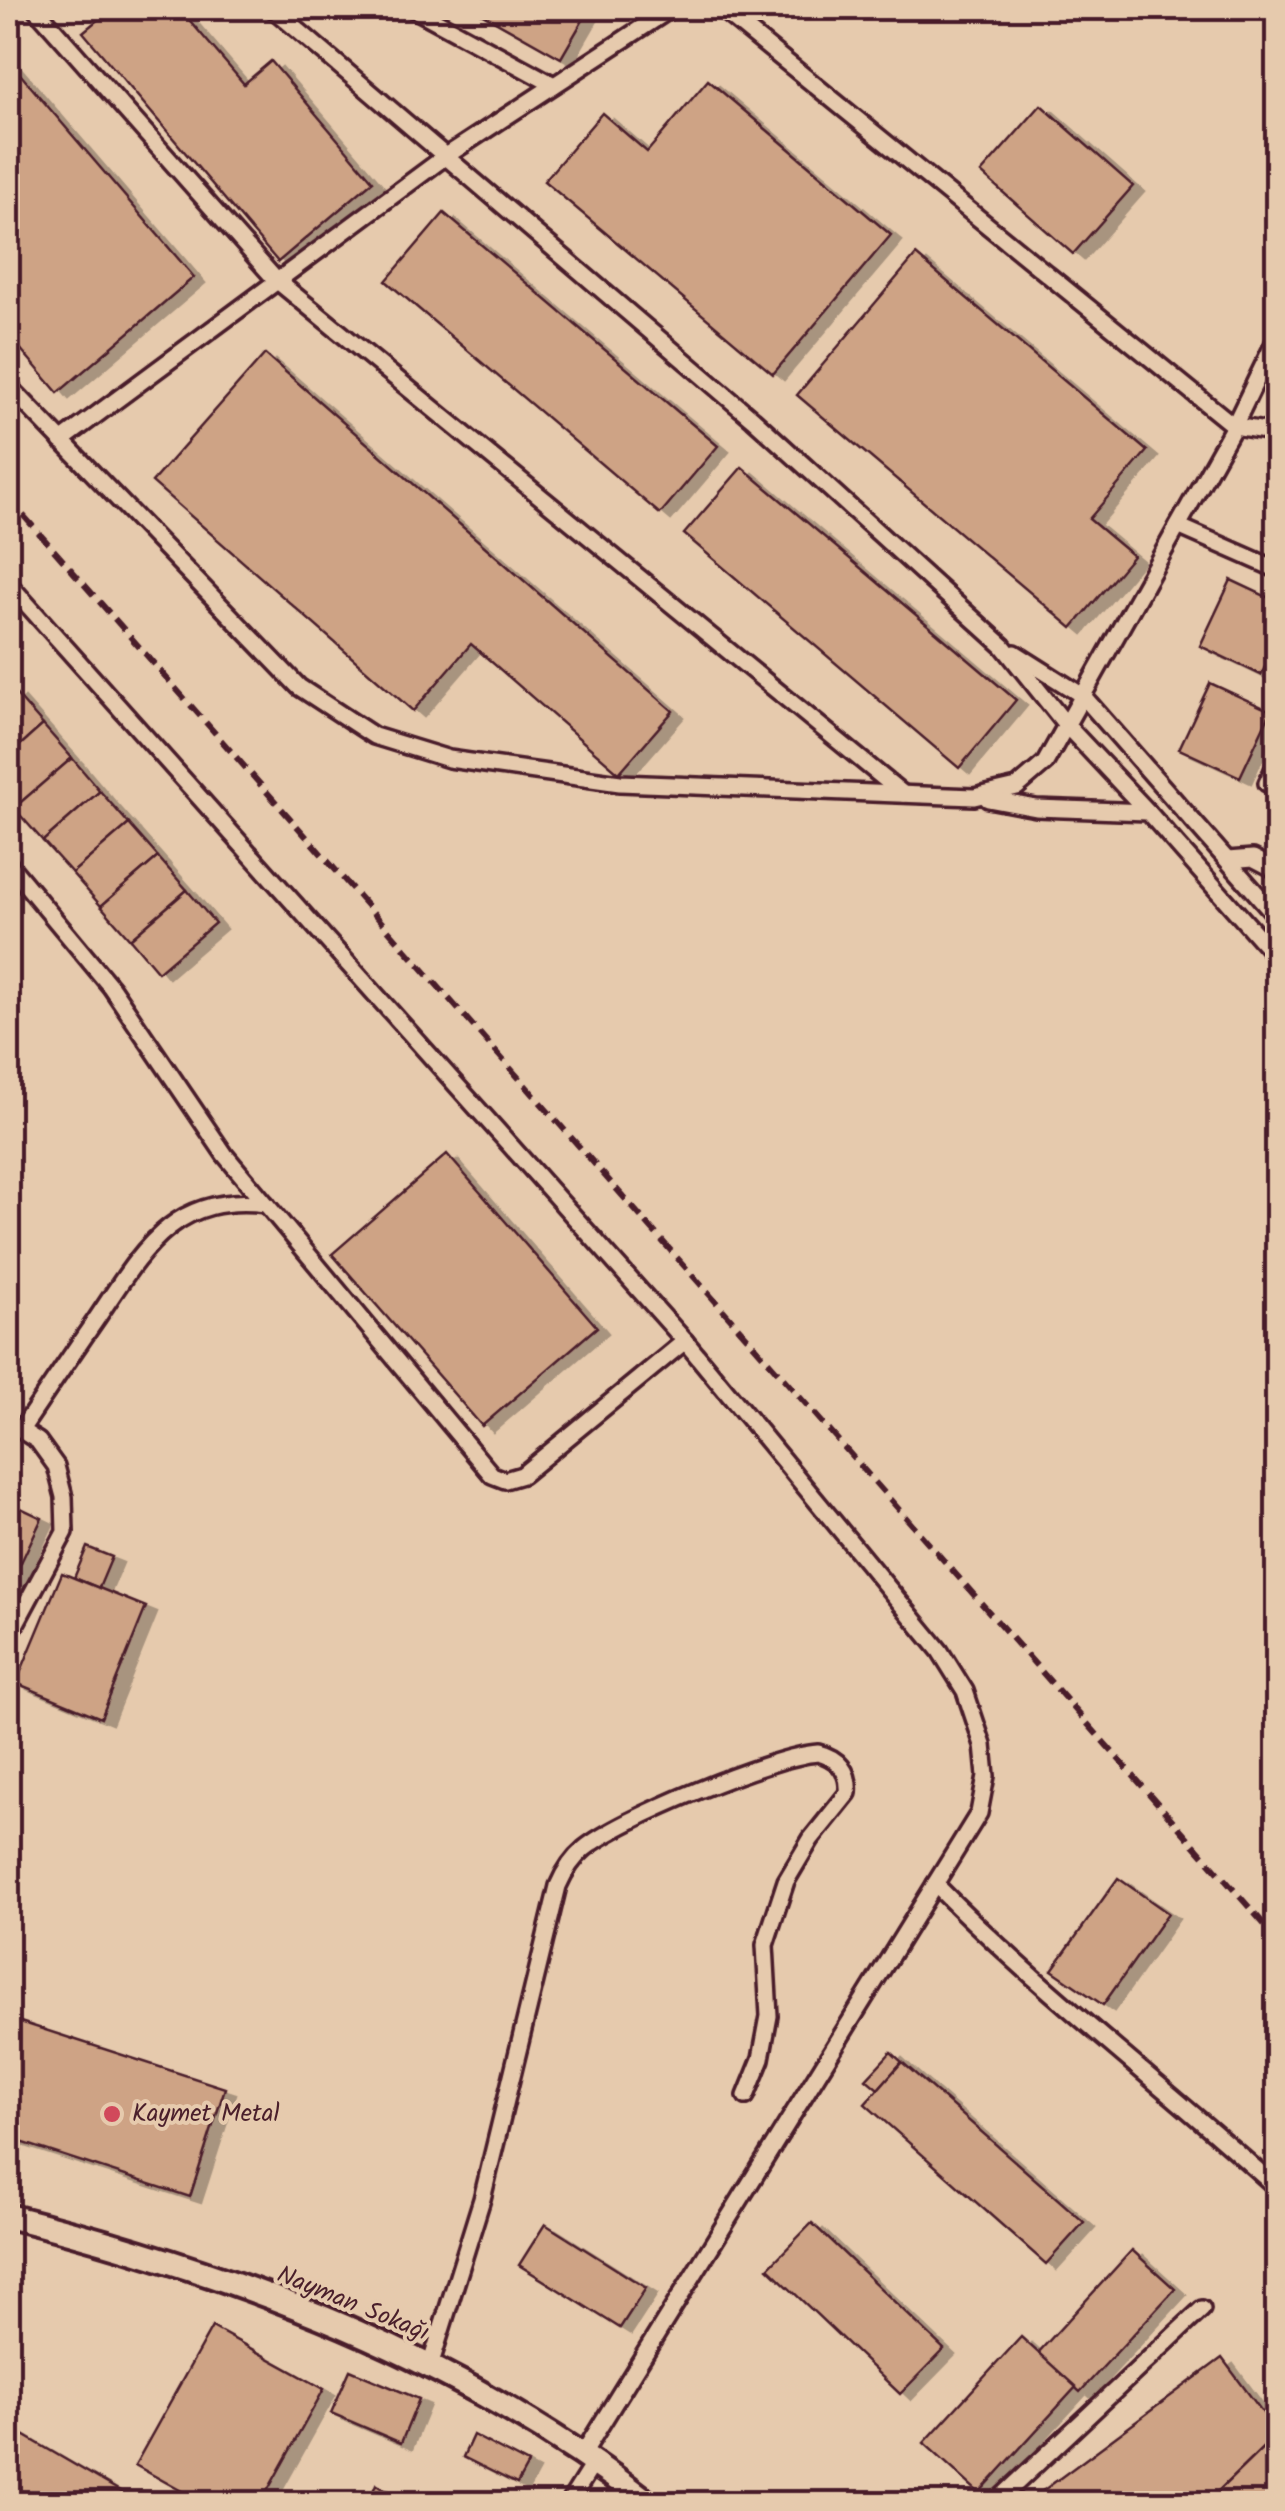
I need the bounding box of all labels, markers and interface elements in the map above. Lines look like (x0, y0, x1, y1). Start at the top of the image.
place label: Kaymet Metal (132, 2094, 280, 2134)
marker: Kaymet Metal (101, 2103, 123, 2125)
street label: Nayman Sokağı (271, 2255, 435, 2353)

